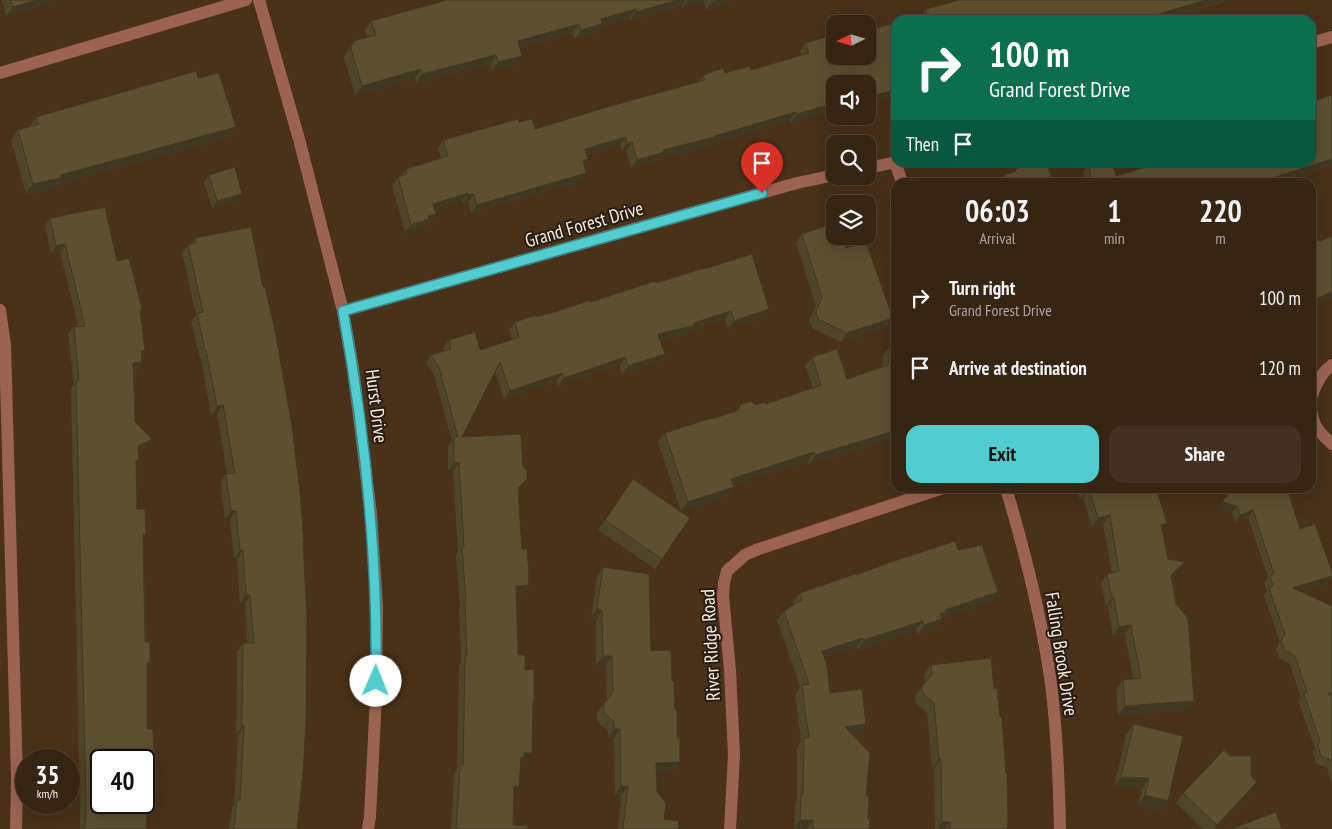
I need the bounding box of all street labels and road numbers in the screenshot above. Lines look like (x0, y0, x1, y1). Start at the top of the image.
street label: Grand Forest Drive (522, 196, 646, 252)
street label: Hurst Drive (361, 368, 393, 444)
street label: River Ridge Road (695, 589, 725, 701)
street label: Falling Brook Drive (1040, 590, 1084, 718)

